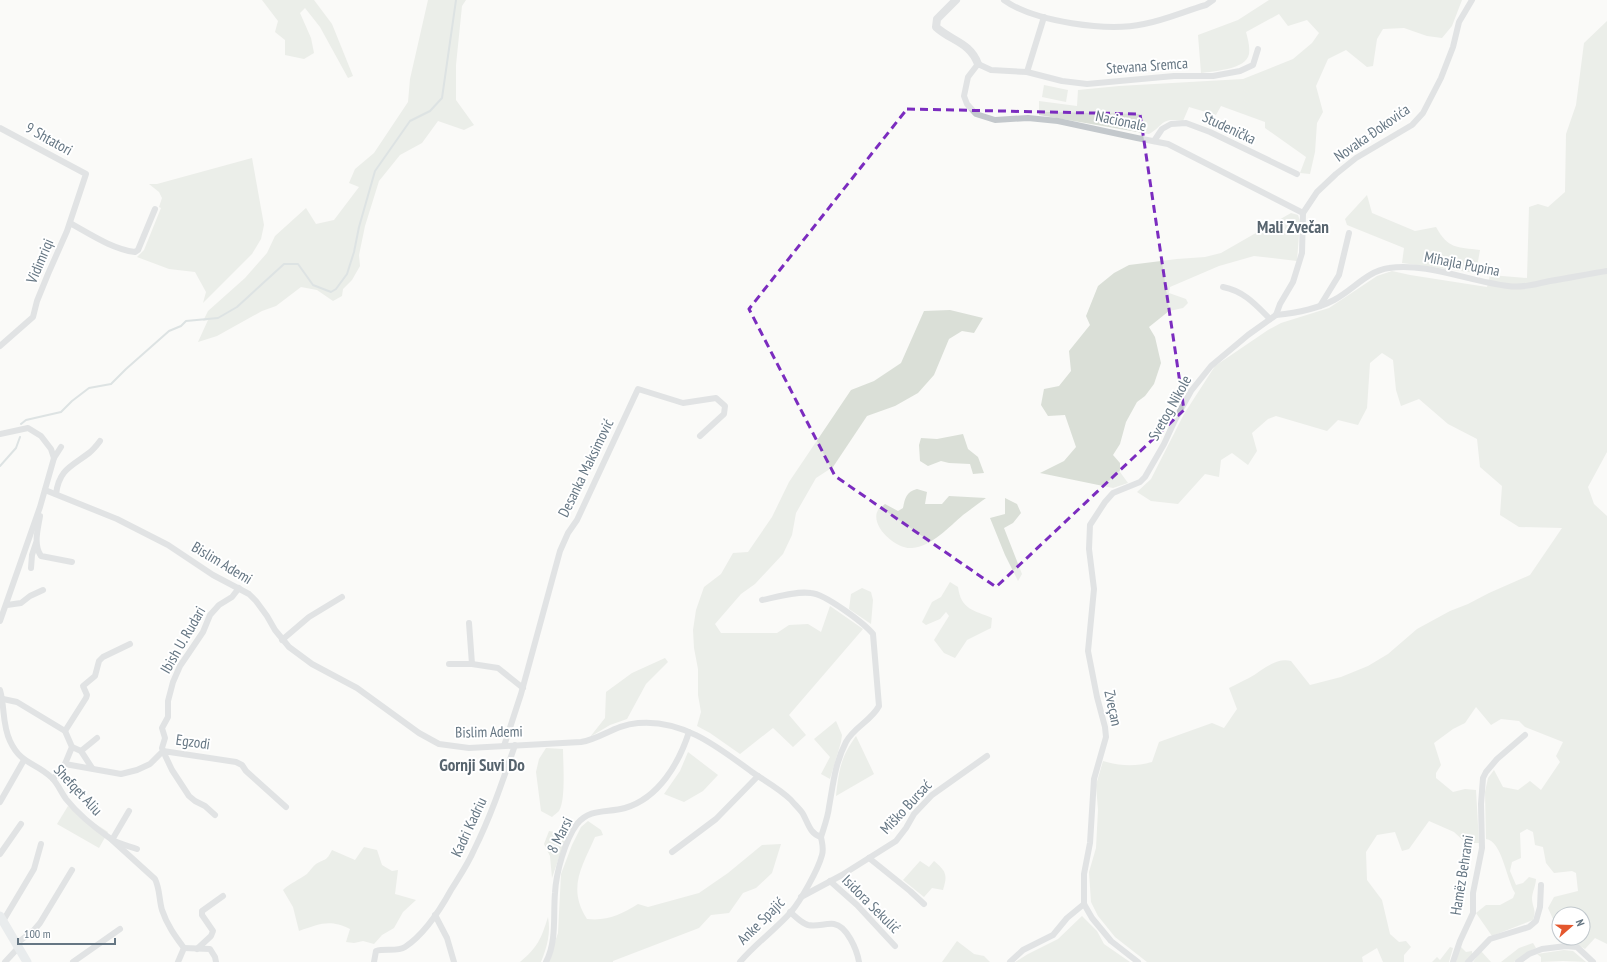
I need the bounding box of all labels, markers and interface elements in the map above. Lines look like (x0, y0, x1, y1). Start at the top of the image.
street label: Stevana Sremca (1106, 53, 1188, 78)
street label: Novaka Ðokovića (1330, 100, 1413, 166)
street label: Nacionale (1094, 106, 1148, 135)
street label: Studenička (1199, 107, 1259, 148)
street label: 9 Shtatori (22, 118, 76, 159)
district label: Mali Zvečan (1257, 216, 1329, 238)
street label: Vidimriqi (21, 236, 57, 287)
street label: Mihajla Pupina (1423, 247, 1501, 280)
street label: Svetog Nikole (1144, 372, 1195, 444)
street label: Desanka Maksimović (554, 415, 618, 520)
street label: Bislim Ademi (188, 537, 256, 588)
street label: Ibish U. Rudari (156, 603, 209, 677)
street label: Zveçan (1100, 688, 1127, 728)
street label: Bislim Ademi (455, 721, 523, 742)
street label: Egzodi (175, 730, 211, 753)
district label: Gornji Suvi Do (439, 754, 525, 776)
street label: Shefqet Aliu (50, 760, 107, 819)
street label: Miško Bursać (876, 775, 936, 838)
street label: Kadri Kadriu (447, 794, 491, 860)
street label: 8 Marsi (542, 814, 577, 856)
street label: Hamëz Behrami (1446, 833, 1477, 916)
street label: Isidora Sekulić (838, 870, 905, 937)
street label: Anke Spajić (733, 892, 789, 948)
north arrow (1551, 906, 1591, 946)
text: N (1573, 917, 1588, 928)
scale bar (18, 920, 115, 946)
text: 100 m (24, 926, 51, 941)

